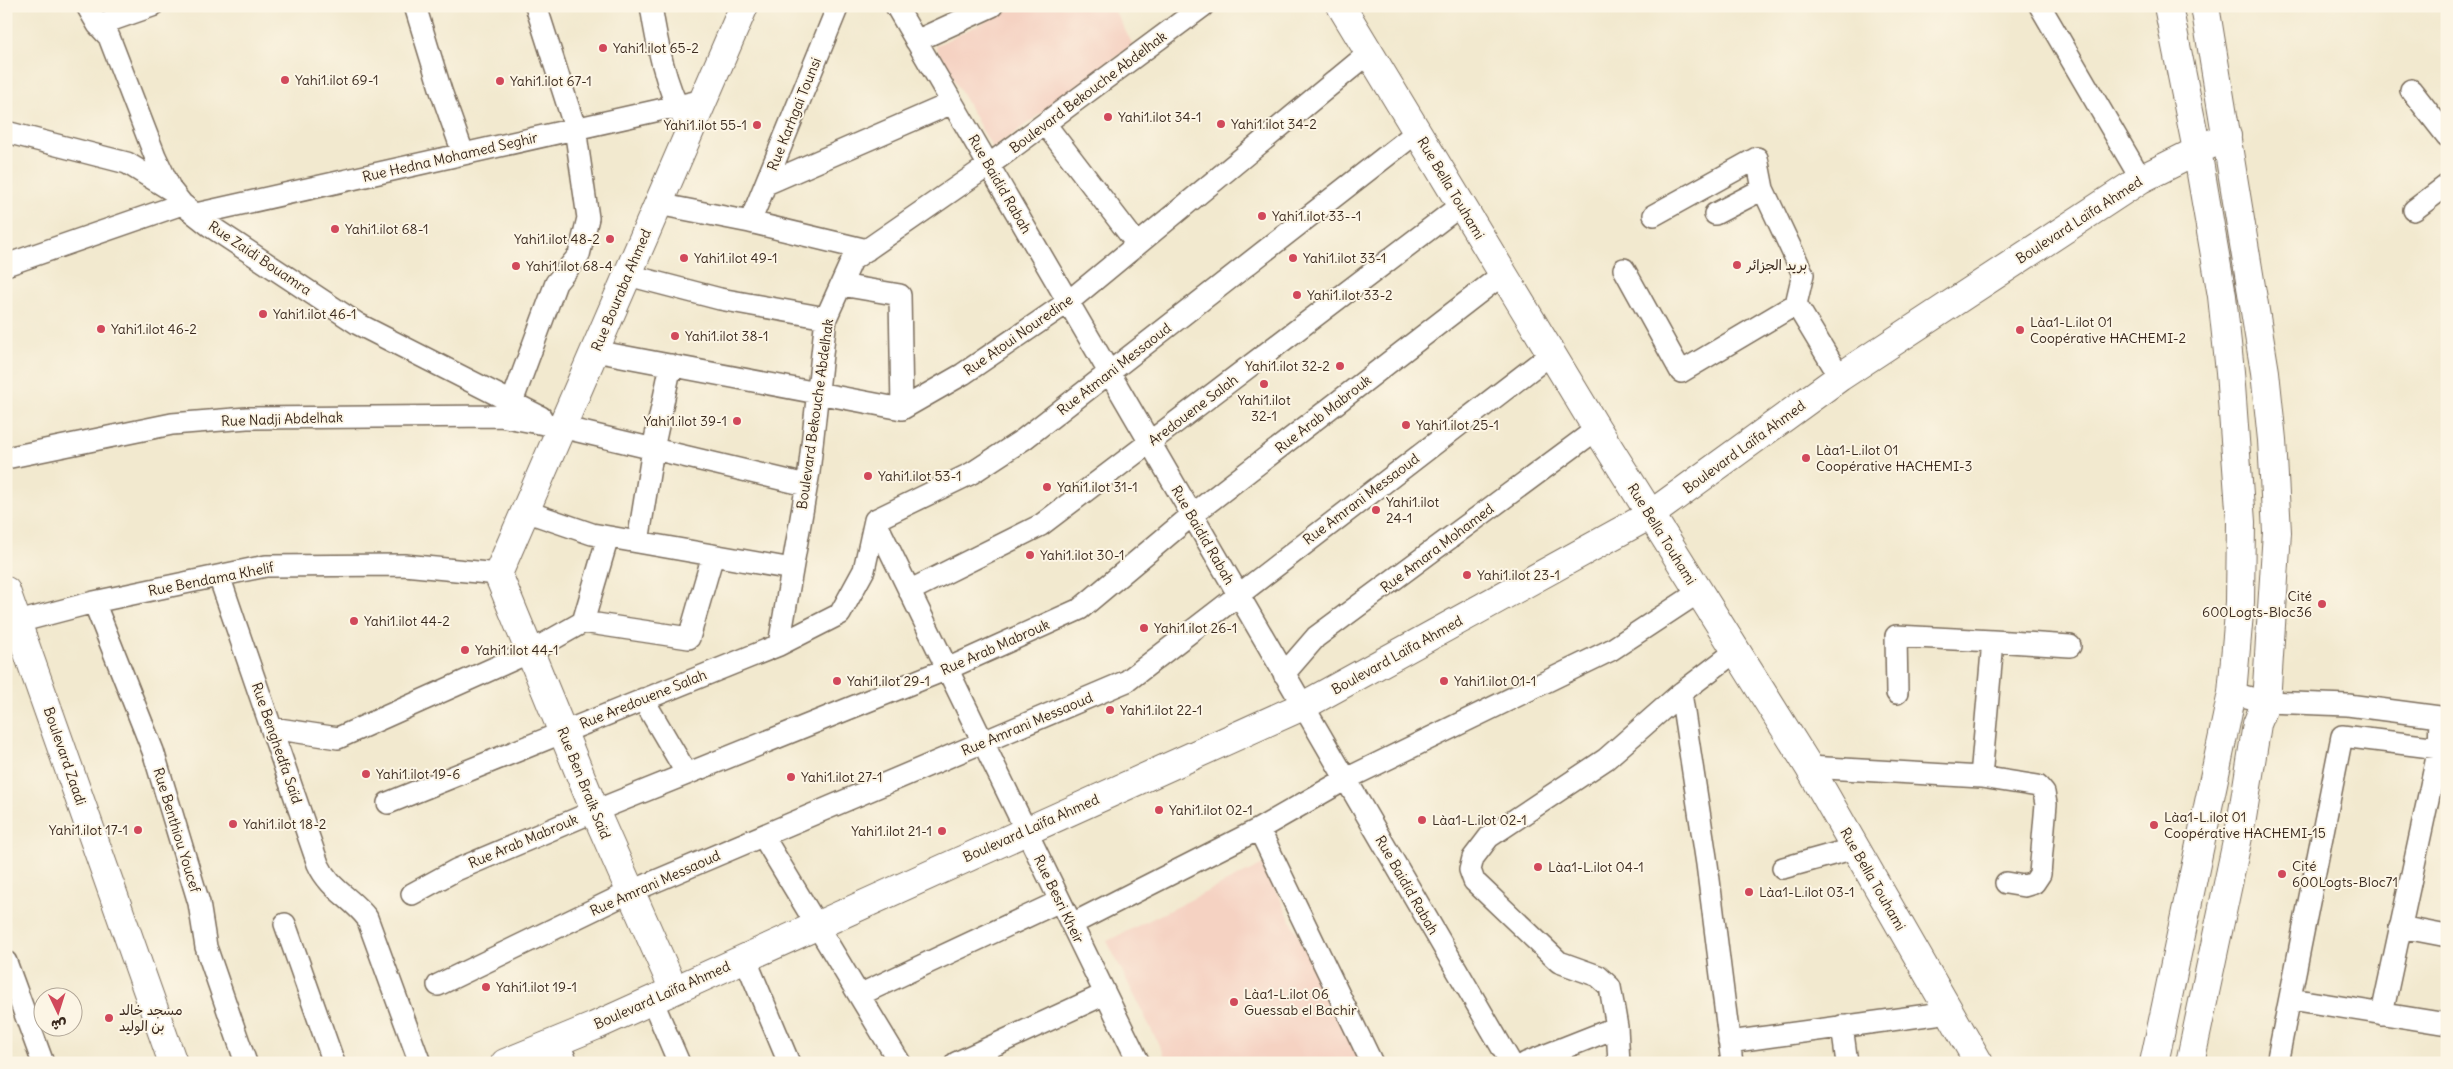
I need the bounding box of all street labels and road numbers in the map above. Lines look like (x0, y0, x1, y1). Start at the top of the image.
street label: Boulevard Bekouche Abdelhak (1006, 27, 1170, 157)
street label: Rue Karhgai Tounsi (763, 55, 825, 173)
street label: Rue Hedna Mohamed Seghir (360, 128, 540, 186)
street label: Rue Baidid Rabah (964, 131, 1036, 237)
street label: Rue Bella Touhami (1413, 134, 1489, 242)
street label: Boulevard Laïfa Ahmed (2012, 172, 2146, 268)
street label: Rue Zaidi Bouamra (205, 217, 315, 299)
street label: Rue Bouraba Ahmed (587, 226, 655, 354)
street label: Rue Atoui Nouredine (960, 291, 1076, 379)
street label: Boulevard Bekouche Abdelhak (793, 318, 837, 510)
street label: Rue Atmani Messaoud (1053, 319, 1175, 419)
street label: Aredouene Salah (1145, 370, 1241, 450)
street label: Rue Arab Mabrouk (1271, 371, 1375, 457)
street label: Boulevard Laïfa Ahmed (1679, 396, 1809, 498)
street label: Rue Nadji Abdelhak (221, 408, 343, 430)
street label: Rue Amrani Messaoud (1299, 449, 1423, 549)
street label: Rue Bella Touhami (1624, 480, 1700, 588)
street label: Rue Baidid Rabah (1167, 482, 1239, 588)
street label: Rue Amara Mohamed (1377, 500, 1497, 596)
street label: Rue Bendama Khelif (147, 558, 276, 600)
street label: Boulevard Laïfa Ahmed (1328, 611, 1466, 699)
street label: Rue Arab Mabrouk (938, 615, 1052, 679)
street label: Rue Aredouene Salah (577, 665, 709, 733)
street label: Rue Benghedfa Saïd (248, 680, 306, 806)
street label: Rue Amrani Messaoud (959, 688, 1095, 760)
street label: Boulevard Zaadi (40, 705, 90, 807)
street label: Rue Ben Braik Saïd (553, 724, 615, 842)
street label: Rue Benthiou Youcef (149, 765, 205, 895)
street label: Boulevard Laïfa Ahmed (960, 790, 1102, 866)
street label: Rue Arab Mabrouk (466, 810, 580, 872)
street label: Rue Bella Touhami (1836, 824, 1910, 934)
street label: Rue Baidid Rabah (1371, 832, 1443, 938)
street label: Rue Amrani Messaoud (587, 846, 723, 920)
street label: Rue Besri Kheir (1030, 852, 1088, 946)
street label: Boulevard Laïfa Ahmed (591, 957, 733, 1033)

